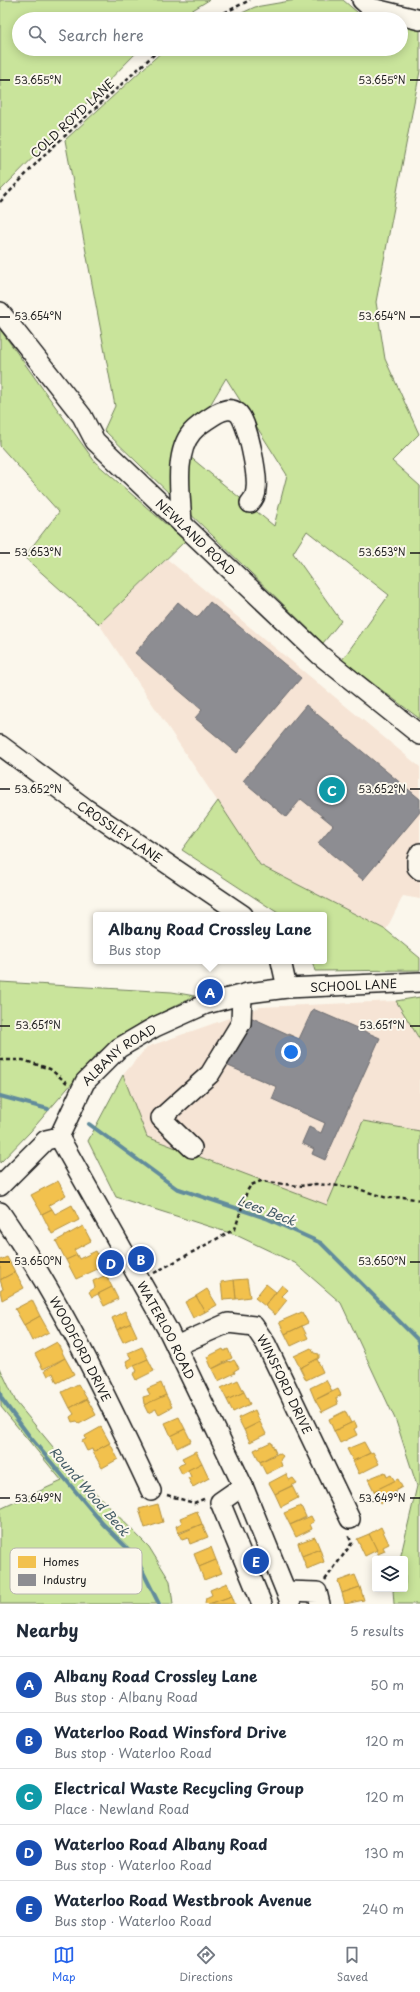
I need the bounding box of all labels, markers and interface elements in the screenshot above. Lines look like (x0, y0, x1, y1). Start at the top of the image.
search box (12, 12, 408, 56)
icon: search (26, 23, 48, 45)
text: Search here (58, 23, 144, 46)
text: 53.655°N (14, 72, 62, 87)
text: 53.655°N (358, 72, 406, 87)
street label: COLD ROYD LANE (26, 74, 118, 162)
text: 53.654°N (14, 308, 62, 323)
text: 53.654°N (358, 308, 406, 323)
street label: NEWLAND ROAD (152, 495, 240, 579)
text: 53.653°N (14, 544, 62, 559)
text: 53.653°N (358, 544, 406, 559)
pin: C (319, 775, 345, 805)
text: 53.652°N (14, 781, 62, 796)
text: 53.652°N (358, 781, 406, 796)
street label: CROSSLEY LANE (74, 796, 166, 867)
popup (93, 912, 327, 964)
text: Albany Road Crossley Lane (108, 917, 312, 940)
text: Bus stop (108, 940, 161, 959)
street label: SCHOOL LANE (310, 974, 398, 996)
pin: A (197, 977, 223, 1007)
text: 53.651°N (15, 1017, 61, 1032)
text: 53.651°N (359, 1017, 405, 1032)
street label: ALBANY ROAD (78, 1019, 159, 1089)
your location (281, 1042, 301, 1062)
water label: Lees Beck (235, 1190, 300, 1230)
pin: B (128, 1244, 154, 1274)
pin: D (98, 1248, 124, 1278)
text: 53.650°N (14, 1253, 62, 1268)
text: 53.650°N (358, 1253, 406, 1268)
street label: WATERLOO ROAD (133, 1278, 199, 1382)
street label: WOODFORD DRIVE (45, 1293, 116, 1405)
street label: WINSFORD DRIVE (253, 1331, 317, 1437)
water label: Round Wood Beck (46, 1442, 135, 1541)
text: 53.649°N (14, 1490, 62, 1505)
text: 53.649°N (358, 1490, 406, 1505)
pin: E (243, 1546, 269, 1576)
legend (10, 1548, 142, 1594)
text: Homes (43, 1553, 79, 1570)
map controls (372, 1556, 408, 1592)
button: layers (372, 1556, 408, 1592)
text: Industry (43, 1571, 87, 1588)
text: Nearby (16, 1617, 78, 1643)
text: 5 results (350, 1621, 404, 1640)
text: Albany Road Crossley Lane (54, 1664, 258, 1687)
text: A (24, 1675, 34, 1694)
text: 50 m (370, 1675, 404, 1694)
text: Bus stop · Albany Road (54, 1687, 198, 1706)
text: Waterloo Road Winsford Drive (54, 1720, 287, 1743)
text: B (25, 1731, 33, 1750)
text: 120 m (365, 1731, 404, 1750)
text: Bus stop · Waterloo Road (54, 1743, 212, 1762)
text: Electrical Waste Recycling Group (54, 1776, 304, 1799)
text: C (24, 1787, 34, 1806)
text: 120 m (365, 1787, 404, 1806)
text: Place · Newland Road (54, 1799, 189, 1818)
text: Waterloo Road Albany Road (54, 1832, 267, 1855)
text: D (24, 1843, 34, 1862)
text: 130 m (365, 1843, 404, 1862)
text: Bus stop · Waterloo Road (54, 1855, 212, 1874)
text: Waterloo Road Westbrook Avenue (54, 1888, 312, 1911)
text: E (25, 1899, 33, 1918)
text: 240 m (362, 1899, 404, 1918)
text: Bus stop · Waterloo Road (54, 1911, 212, 1930)
tab: Map (52, 1944, 75, 1985)
tab: Directions (179, 1944, 233, 1985)
tab: Saved (337, 1944, 368, 1985)

